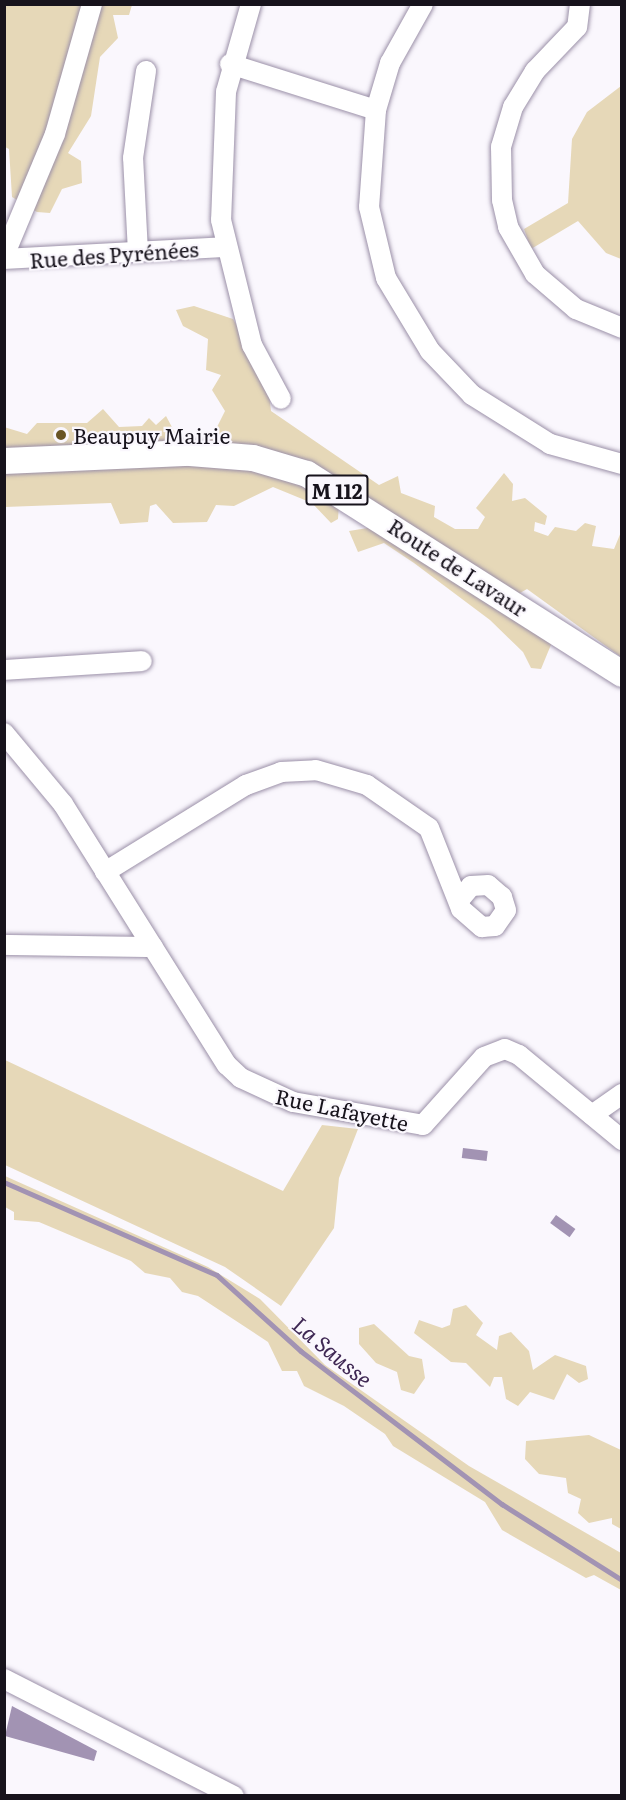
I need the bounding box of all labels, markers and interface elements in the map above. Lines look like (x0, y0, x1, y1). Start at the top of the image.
street label: Rue des Pyrénées (29, 236, 199, 272)
place label: Beaupuy Mairie (73, 422, 230, 448)
marker: Beaupuy Mairie (54, 428, 68, 442)
road number: M 112 (304, 473, 370, 507)
street label: Route de Lavaur (384, 513, 532, 621)
street label: Rue Lafayette (273, 1083, 411, 1135)
water label: La Sausse (288, 1310, 378, 1392)

